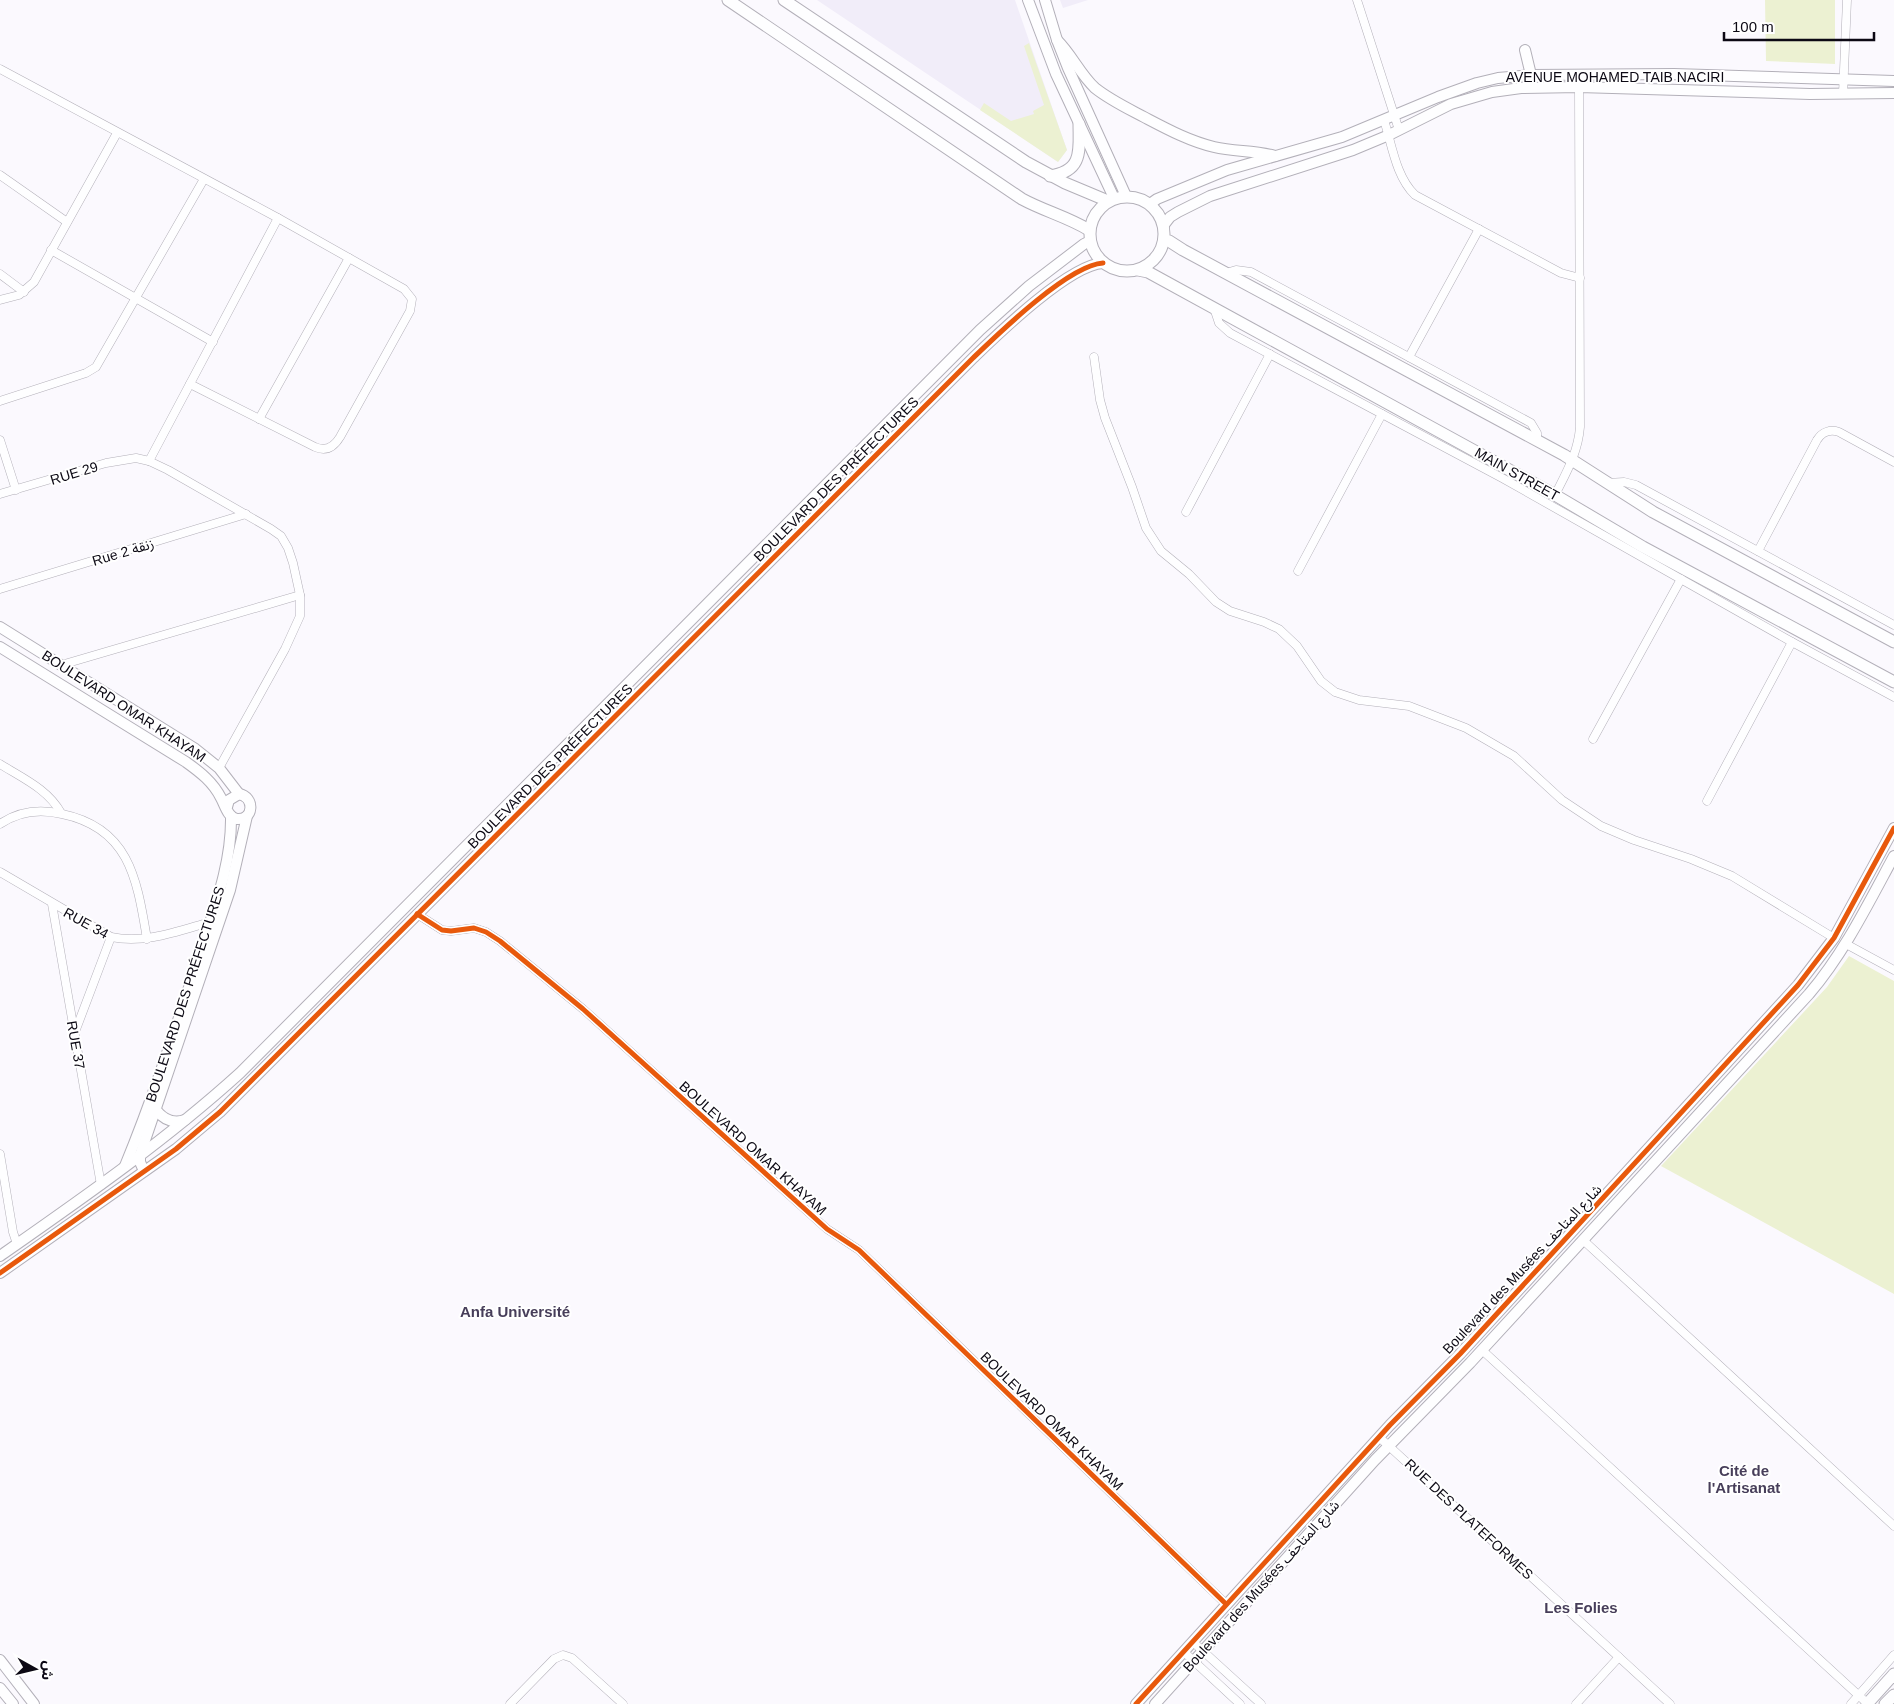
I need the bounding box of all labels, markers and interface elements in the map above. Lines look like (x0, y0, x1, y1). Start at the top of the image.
scale bar (1724, 10, 1874, 42)
text: 100 m (1732, 18, 1774, 35)
street label: AVENUE MOHAMED TAIB NACIRI (1506, 69, 1724, 85)
street label: BOULEVARD DES PRÉFECTURES (750, 393, 922, 565)
street label: MAIN STREET (1472, 444, 1562, 504)
street label: RUE 29 (48, 458, 100, 488)
street label: Rue 2 زنقة (90, 535, 156, 570)
street label: BOULEVARD OMAR KHAYAM (39, 647, 209, 765)
street label: BOULEVARD DES PRÉFECTURES (464, 680, 636, 852)
street label: BOULEVARD DES PRÉFECTURES (142, 884, 228, 1104)
street label: RUE 34 (61, 904, 111, 942)
street label: RUE 37 (64, 1019, 88, 1071)
street label: BOULEVARD OMAR KHAYAM (676, 1078, 830, 1218)
street label: Boulevard des Musées شارع المتاحف (1439, 1181, 1607, 1359)
district label: Anfa Université (460, 1303, 570, 1320)
street label: BOULEVARD OMAR KHAYAM (977, 1349, 1127, 1493)
street label: RUE DES PLATEFORMES (1402, 1455, 1536, 1583)
district label: Cité de l'Artisanat (1708, 1462, 1780, 1496)
street label: Boulevard des Musées شارع المتاحف (1180, 1497, 1345, 1677)
district label: Les Folies (1544, 1599, 1618, 1616)
north arrow (10, 1644, 60, 1694)
text: ش (39, 1660, 57, 1681)

